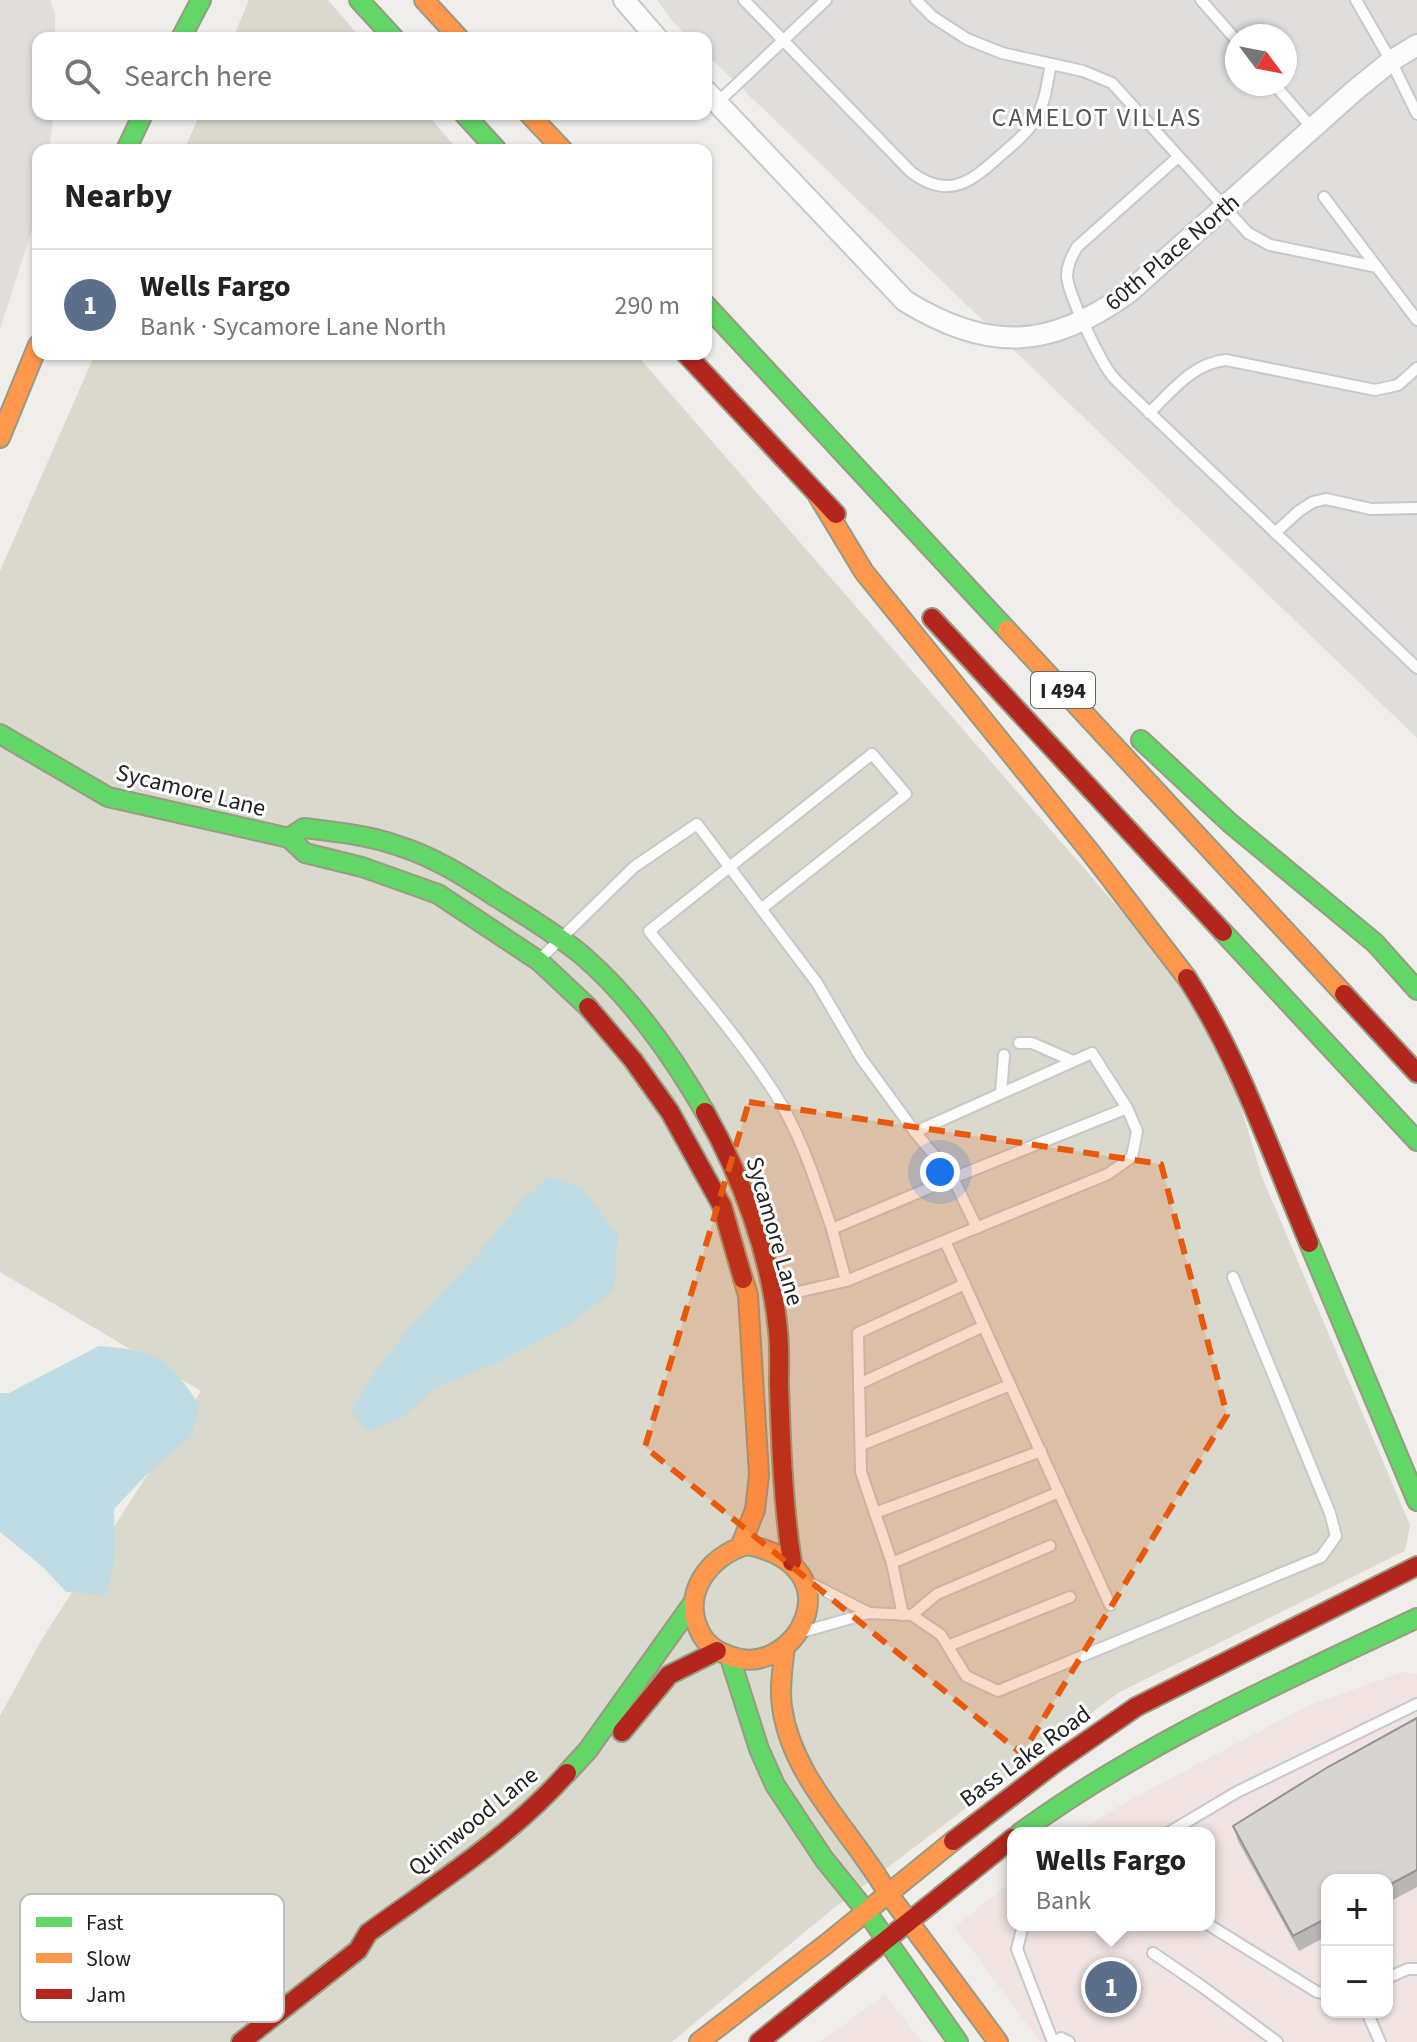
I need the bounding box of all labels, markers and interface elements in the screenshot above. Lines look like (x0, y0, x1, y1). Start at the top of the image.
north arrow (1225, 24, 1297, 96)
search box (32, 32, 712, 120)
icon: search (60, 54, 104, 98)
text: Search here (124, 55, 272, 98)
district label: CAMELOT VILLAS (992, 99, 1202, 136)
text: Nearby (64, 172, 172, 221)
street label: 60th Place North (1097, 185, 1247, 319)
text: Wells Fargo (140, 265, 291, 308)
text: 1 (83, 287, 97, 324)
text: 290 m (614, 287, 680, 324)
text: Bank · Sycamore Lane North (140, 308, 446, 345)
road number: I 494 (1031, 672, 1095, 708)
street label: Sycamore Lane (112, 755, 269, 826)
your location (920, 1152, 960, 1192)
street label: Sycamore Lane (737, 1153, 812, 1310)
street label: Bass Lake Road (952, 1697, 1098, 1816)
street label: Quinwood Lane (401, 1758, 546, 1885)
popup (1007, 1827, 1215, 1931)
text: Wells Fargo (1036, 1839, 1186, 1882)
map controls (1321, 1874, 1393, 2018)
button: + (1321, 1874, 1393, 1946)
text: Bank (1036, 1882, 1091, 1919)
legend (20, 1894, 284, 2022)
text: Fast (86, 1907, 124, 1939)
text: Slow (86, 1943, 131, 1975)
button: − (1321, 1946, 1393, 2018)
pin: 1 (1085, 1957, 1137, 2017)
text: Jam (86, 1979, 126, 2011)

